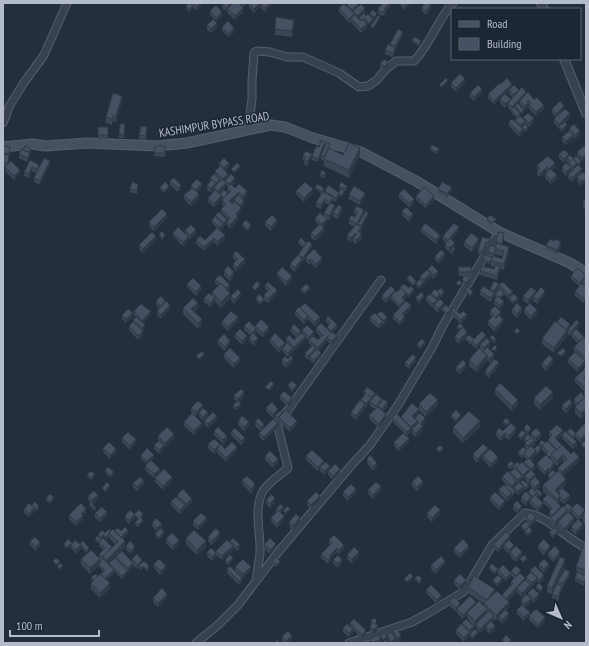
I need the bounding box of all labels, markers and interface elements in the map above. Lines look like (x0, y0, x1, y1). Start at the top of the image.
legend (451, 8, 581, 60)
text: Road (487, 16, 507, 31)
text: Building (487, 36, 522, 51)
street label: KASHIMPUR BYPASS ROAD (158, 108, 270, 140)
north arrow (541, 598, 581, 638)
scale bar (10, 612, 99, 638)
text: 100 m (16, 618, 43, 633)
text: N (561, 618, 575, 632)

